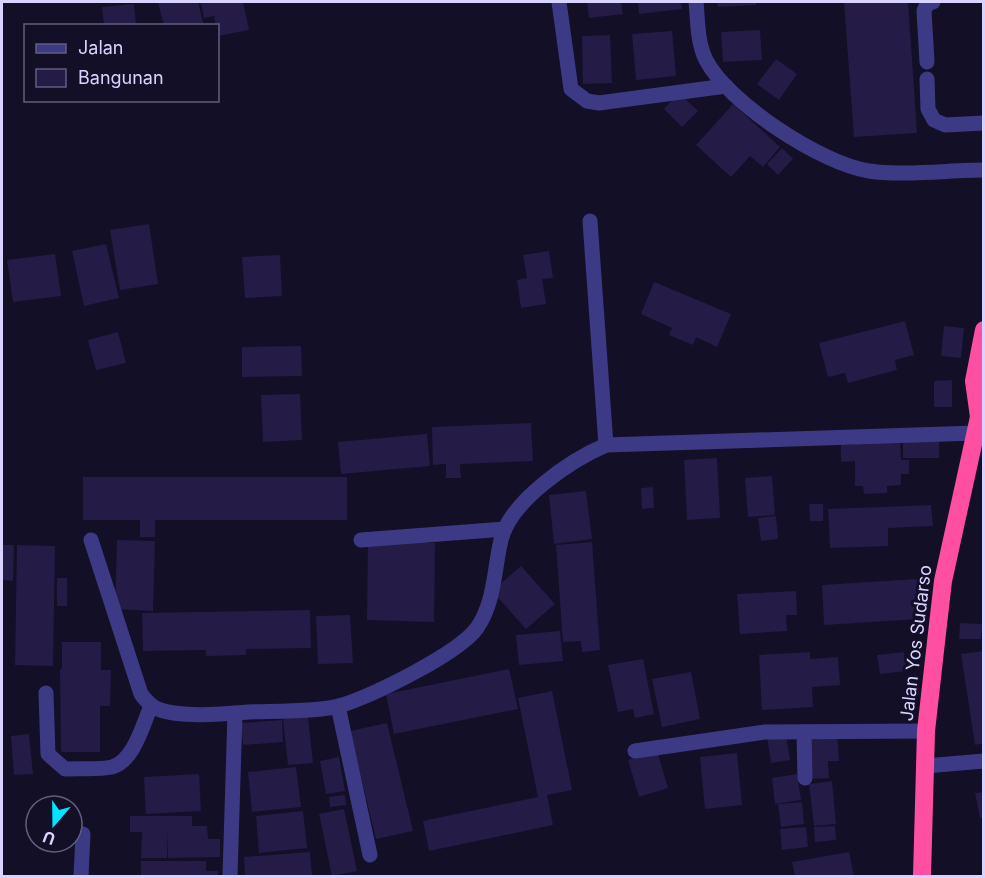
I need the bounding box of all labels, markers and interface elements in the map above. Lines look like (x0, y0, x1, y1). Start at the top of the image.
legend (24, 24, 219, 102)
text: Jalan (78, 37, 123, 58)
text: Bangunan (78, 67, 164, 88)
street label: Jalan Yos Sudarso (896, 564, 936, 722)
north arrow (24, 794, 84, 854)
text: U (40, 827, 58, 849)

